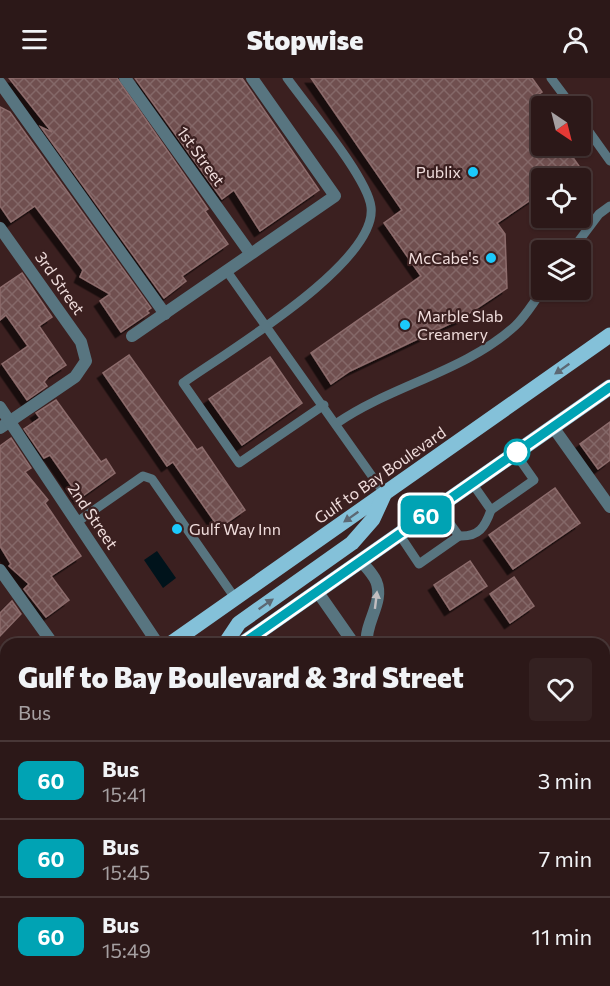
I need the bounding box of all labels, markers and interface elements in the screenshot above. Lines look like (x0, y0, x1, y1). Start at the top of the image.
icon: menu (18, 23, 51, 56)
text: Stopwise (246, 23, 364, 56)
icon: person (559, 23, 592, 56)
north arrow (531, 96, 591, 156)
map controls (531, 96, 591, 300)
street label: 1st Street (173, 122, 230, 190)
place label: Publix (416, 162, 461, 181)
marker: Publix (466, 165, 480, 179)
button: locate (531, 168, 591, 228)
button: layers (531, 240, 591, 300)
street label: 3rd Street (32, 247, 89, 318)
place label: McCabe's (408, 248, 479, 267)
marker: McCabe's (484, 251, 498, 265)
place label: Marble Slab Creamery (417, 306, 503, 343)
marker: Marble Slab Creamery (398, 318, 412, 332)
one-way arrow (555, 363, 571, 375)
street label: Gulf to Bay Boulevard (310, 422, 449, 527)
unlabelled marker (504, 439, 530, 465)
street label: 2nd Street (64, 479, 123, 553)
line badge: 60 (399, 496, 453, 534)
text: 60 (413, 503, 439, 528)
one-way arrow (343, 511, 359, 522)
place label: Gulf Way Inn (189, 519, 281, 538)
marker: Gulf Way Inn (170, 522, 184, 536)
one-way arrow (371, 591, 380, 610)
one-way arrow (258, 598, 274, 610)
button: heart (529, 658, 592, 721)
text: Gulf to Bay Boulevard & 3rd Street (18, 660, 464, 694)
text: Bus (18, 700, 51, 724)
text: Bus (102, 755, 139, 782)
text: 3 min (538, 767, 592, 794)
text: 60 (38, 768, 64, 793)
text: 15:41 (102, 782, 147, 806)
text: Bus (102, 833, 139, 860)
text: 7 min (539, 845, 592, 872)
text: 60 (38, 846, 64, 871)
text: 15:45 (102, 860, 150, 884)
text: Bus (102, 911, 139, 938)
text: 11 min (532, 923, 592, 950)
text: 60 (38, 924, 64, 949)
text: 15:49 (102, 938, 151, 962)

